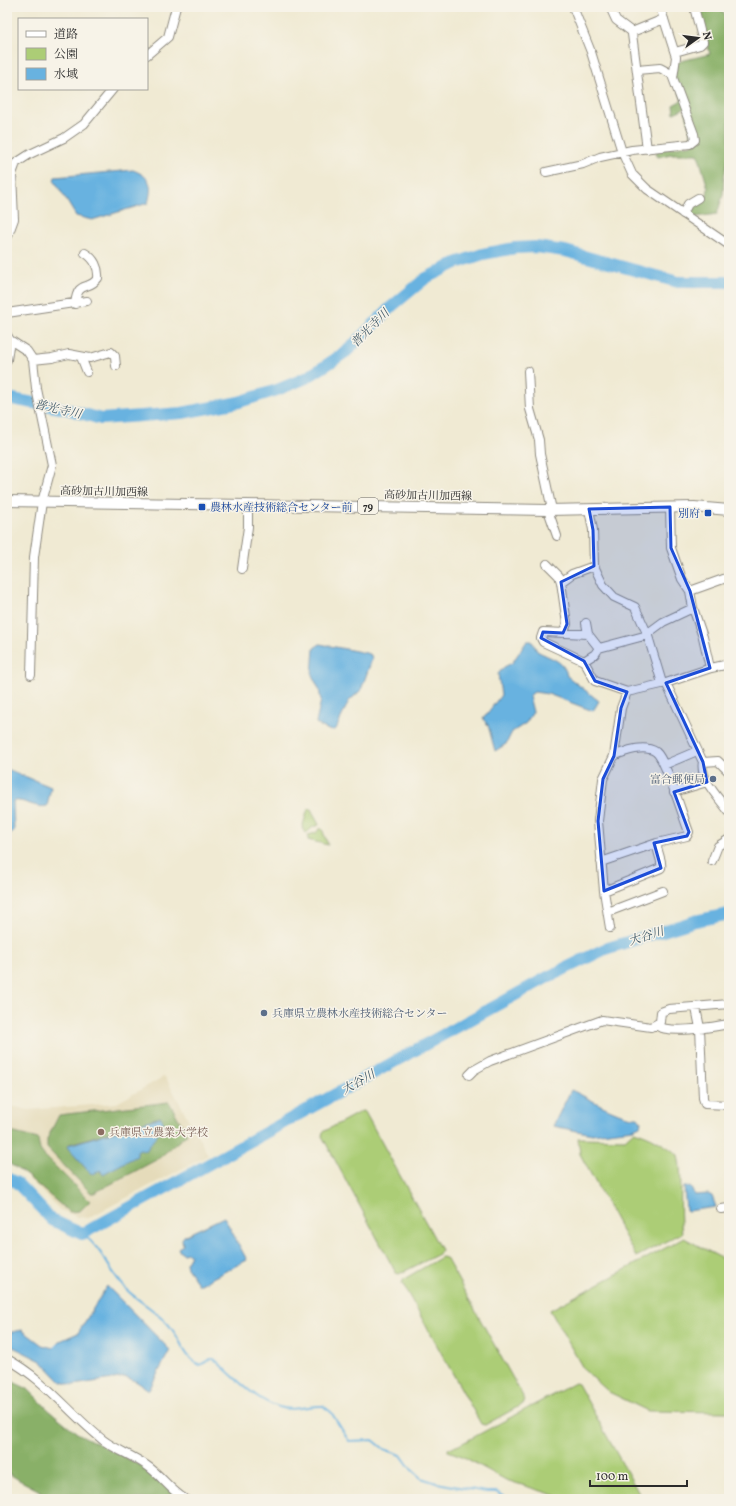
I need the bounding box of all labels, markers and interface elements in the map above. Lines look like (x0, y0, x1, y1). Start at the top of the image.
legend (18, 18, 148, 90)
north arrow (678, 18, 718, 58)
text: 道路 (54, 27, 78, 43)
text: N (698, 30, 714, 42)
text: 公園 (54, 47, 78, 63)
text: 水域 (54, 67, 78, 83)
water label: 普光寺川 (348, 305, 395, 351)
water label: 普光寺川 (33, 397, 85, 424)
street label: 高砂加古川加西線 (60, 484, 148, 501)
street label: 高砂加古川加西線 (384, 488, 472, 505)
road number: 79 (358, 498, 378, 514)
place label: 農林水産技術総合センター前 (210, 501, 353, 516)
marker: 農林水産技術総合センター前 (197, 502, 207, 512)
place label: 別府 (678, 507, 700, 522)
marker: 別府 (703, 508, 713, 518)
place label: 富合郵便局 (650, 773, 705, 788)
marker: 富合郵便局 (708, 774, 718, 784)
water label: 大谷川 (627, 923, 668, 950)
place label: 兵庫県立農林水産技術総合センター (272, 1007, 448, 1022)
marker: 兵庫県立農林水産技術総合センター (259, 1008, 269, 1018)
water label: 大谷川 (339, 1066, 380, 1099)
place label: 兵庫県立農業大学校 (109, 1126, 208, 1141)
marker: 兵庫県立農業大学校 (96, 1127, 106, 1137)
scale bar (590, 1462, 687, 1488)
text: 100 m (596, 1469, 629, 1485)

